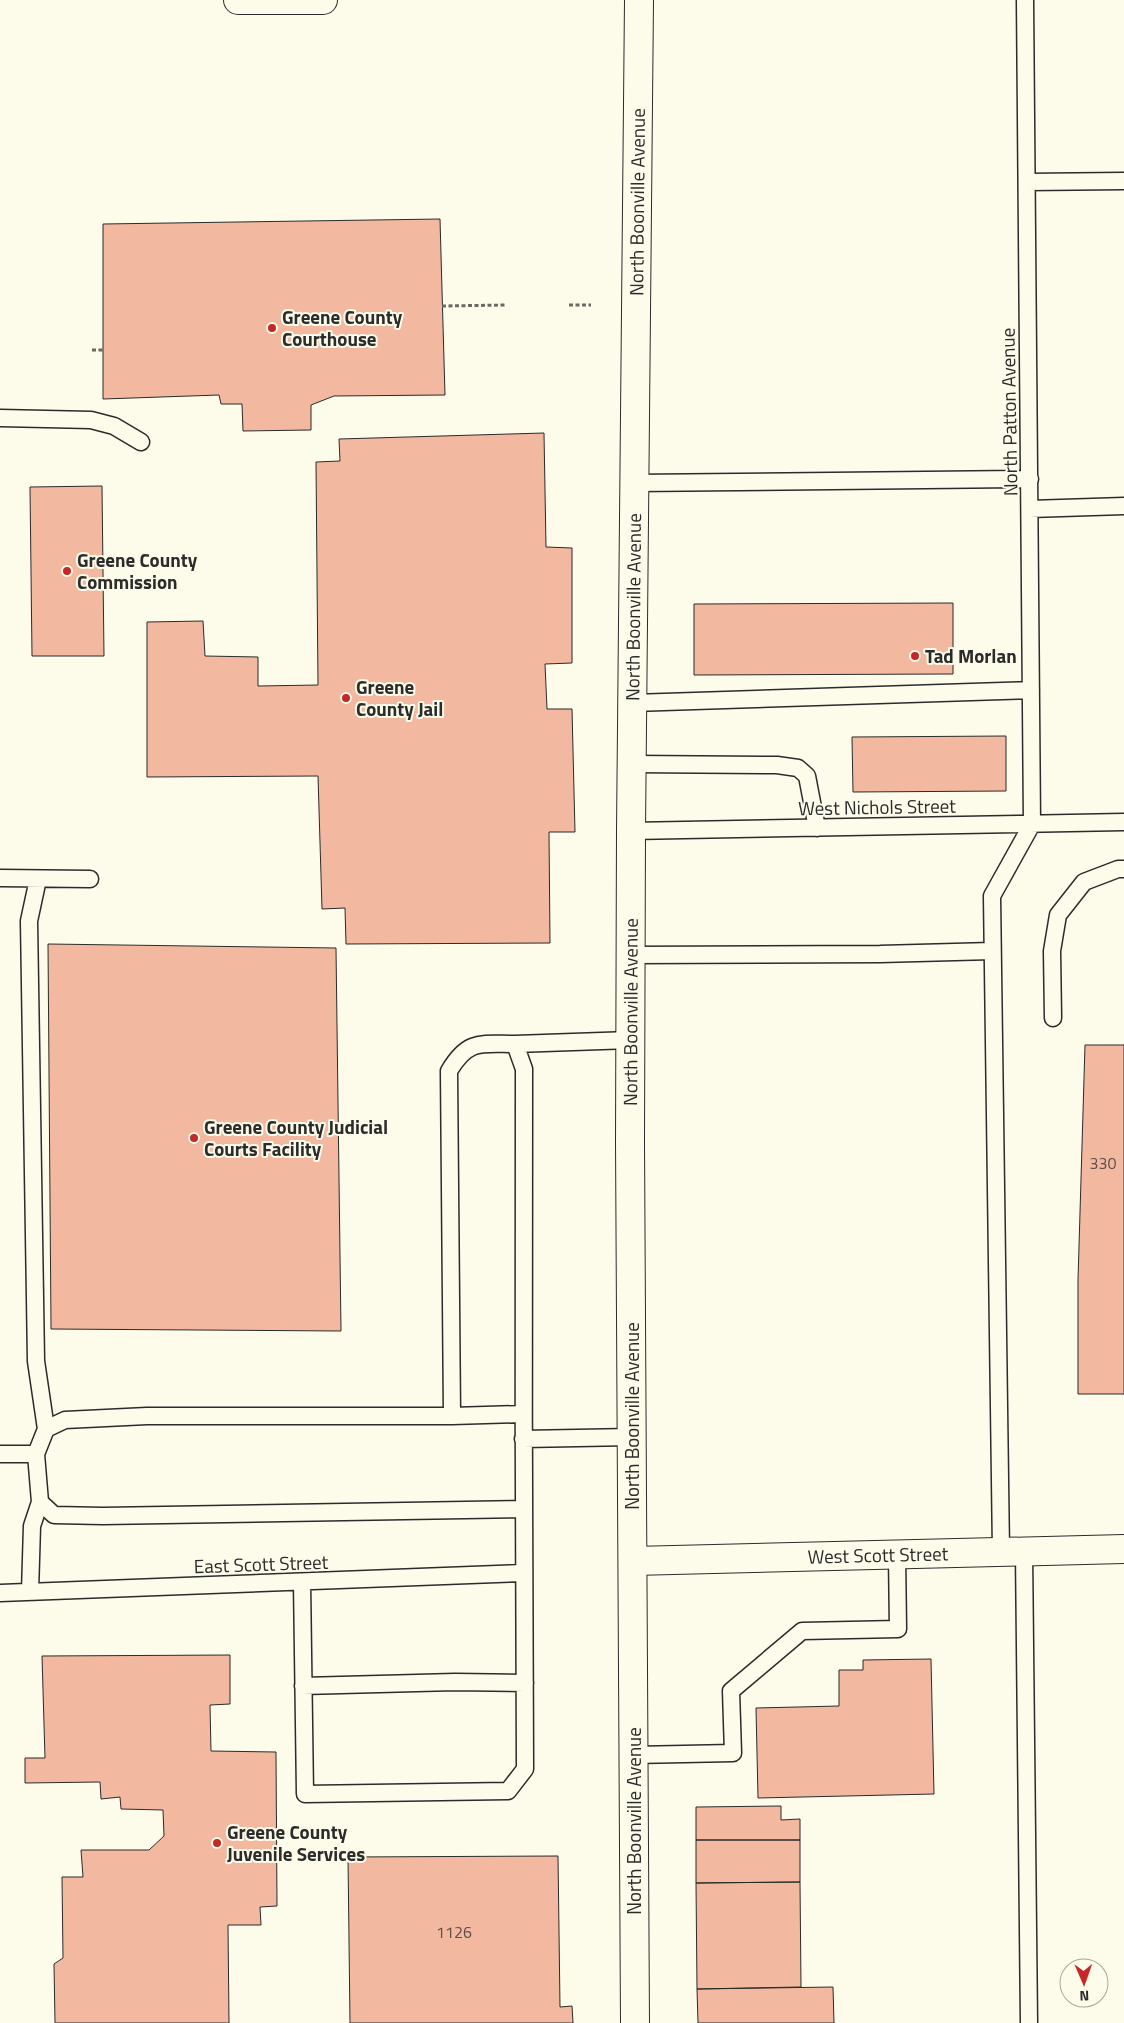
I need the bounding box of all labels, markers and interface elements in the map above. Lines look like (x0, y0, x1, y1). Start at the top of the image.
street label: North Boonville Avenue (621, 108, 652, 296)
place label: Greene County Courthouse (282, 302, 403, 353)
marker: Greene County Courthouse (266, 322, 278, 334)
street label: North Patton Avenue (993, 328, 1024, 496)
street label: North Boonville Avenue (617, 513, 648, 701)
place label: Greene County Commission (77, 545, 198, 596)
marker: Greene County Commission (61, 565, 73, 577)
place label: Tad Morlan (925, 641, 1017, 670)
marker: Tad Morlan (909, 650, 921, 662)
place label: Greene County Jail (356, 672, 443, 723)
marker: Greene County Jail (340, 692, 352, 704)
street label: West Nichols Street (798, 791, 956, 822)
street label: North Boonville Avenue (615, 918, 645, 1106)
place label: Greene County Judicial Courts Facility (204, 1112, 388, 1163)
marker: Greene County Judicial Courts Facility (188, 1132, 200, 1144)
house number: 330 (1090, 1151, 1116, 1175)
street label: North Boonville Avenue (617, 1322, 646, 1510)
street label: West Scott Street (807, 1538, 949, 1571)
street label: East Scott Street (193, 1547, 329, 1580)
street label: North Boonville Avenue (619, 1727, 648, 1915)
place label: Greene County Juvenile Services (227, 1817, 365, 1868)
marker: Greene County Juvenile Services (211, 1837, 223, 1849)
house number: 1126 (436, 1920, 472, 1944)
north arrow (1059, 1958, 1109, 2008)
text: N (1079, 1986, 1090, 2007)

